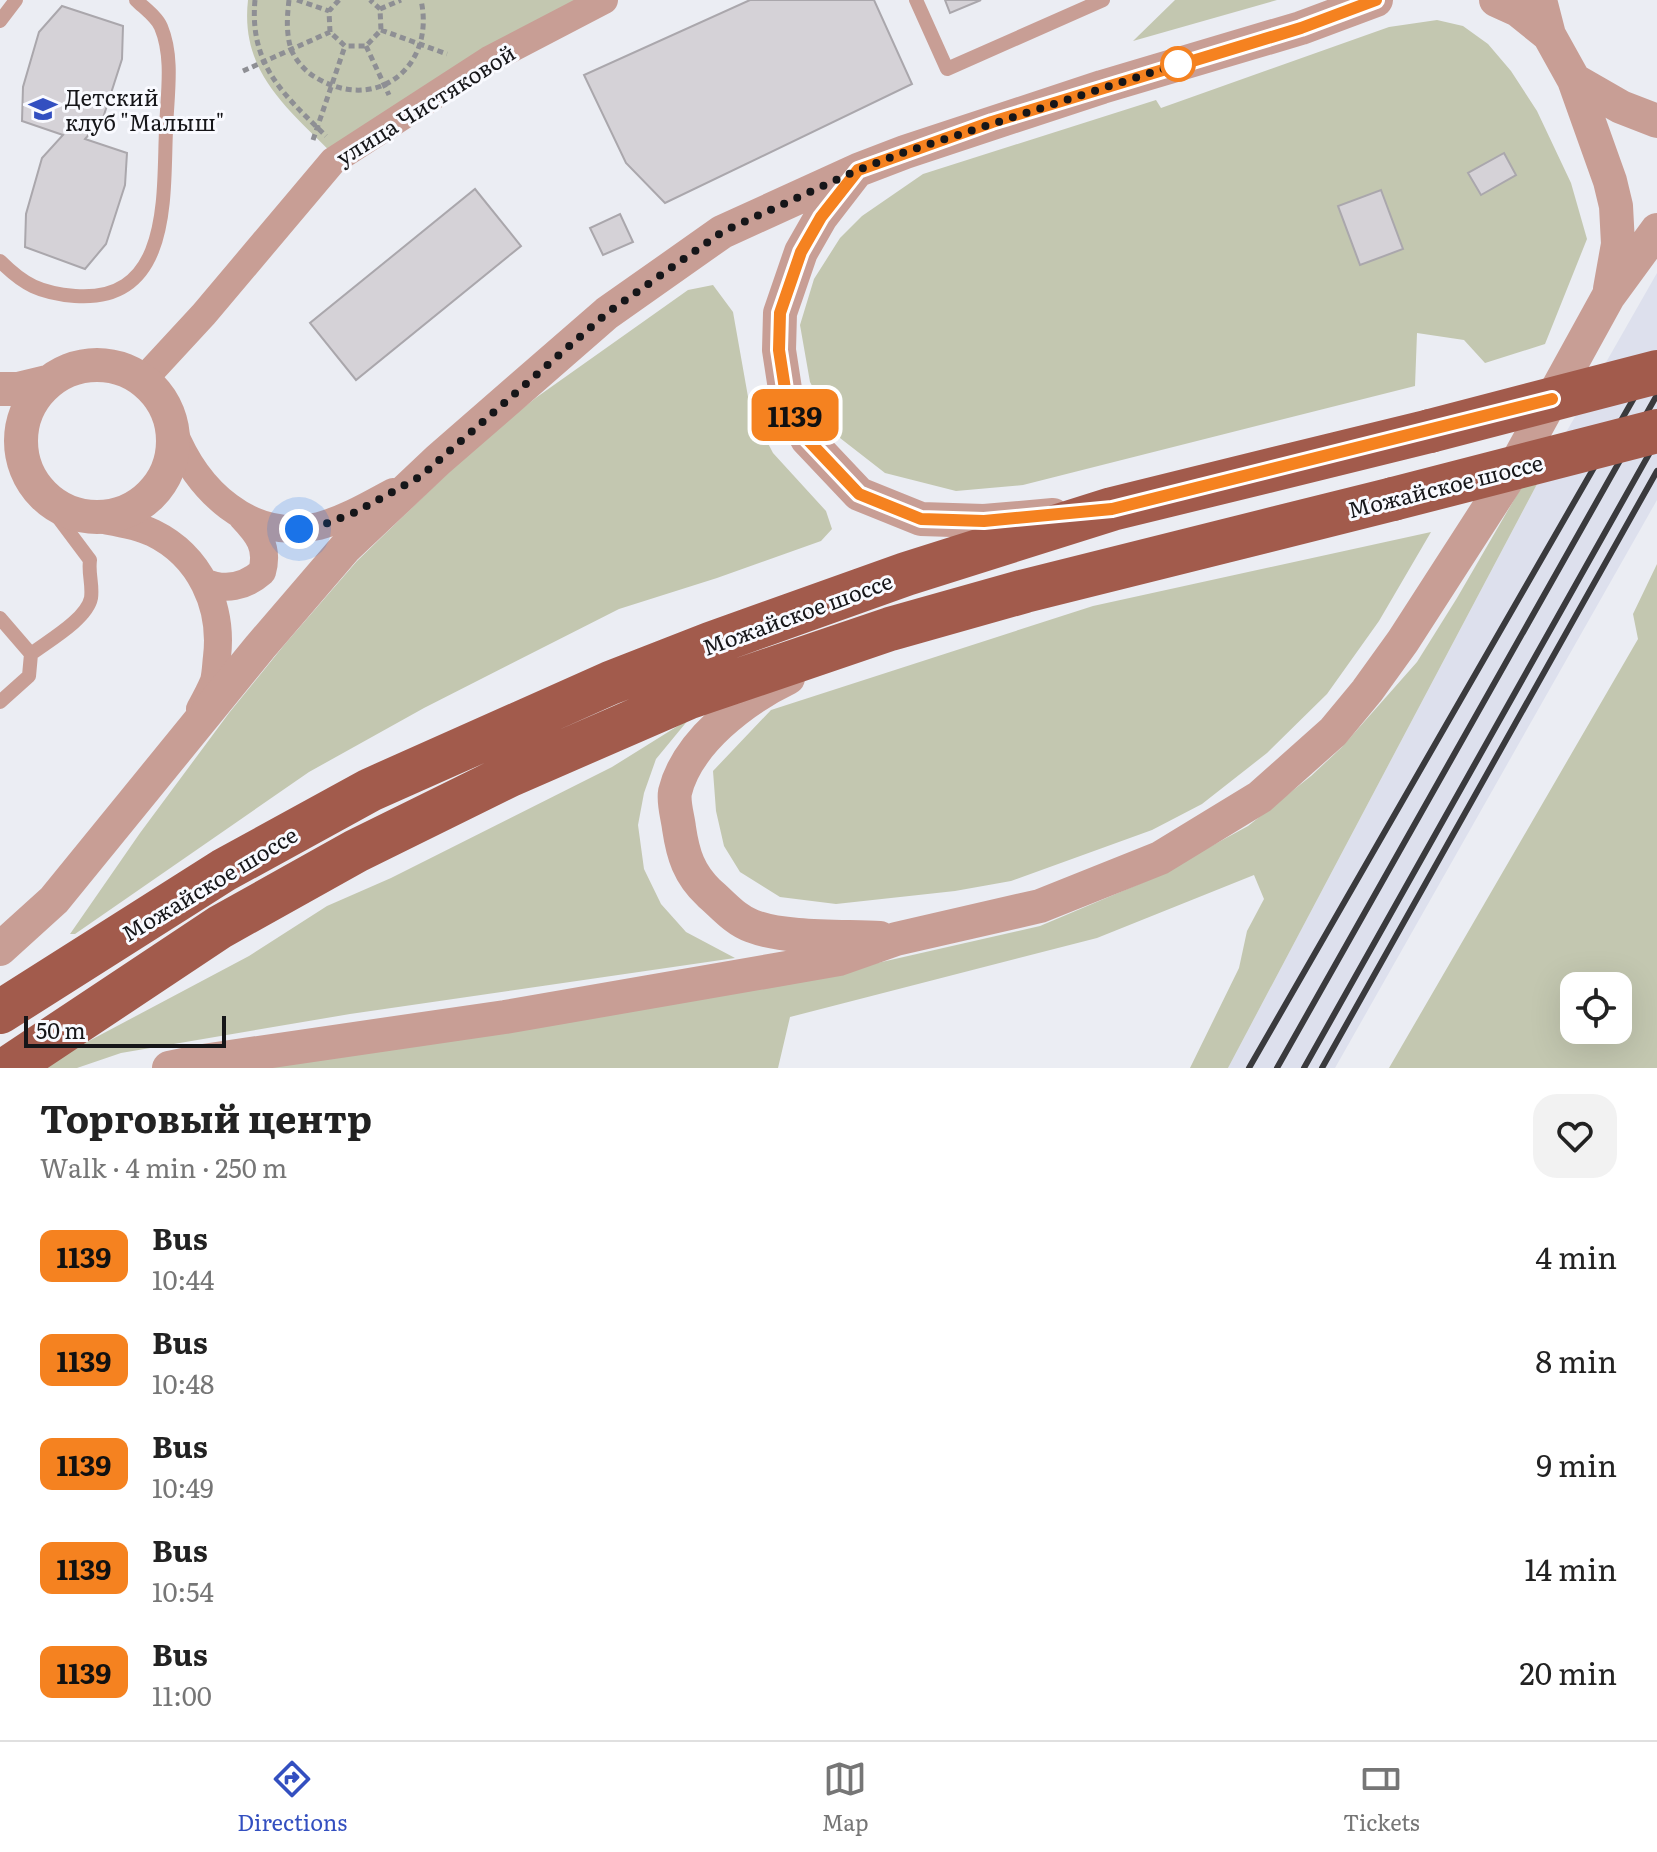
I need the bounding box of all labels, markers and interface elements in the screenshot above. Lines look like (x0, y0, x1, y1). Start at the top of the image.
street label: улица Чистяковой (329, 35, 521, 173)
unlabelled marker (1161, 47, 1195, 81)
place label: Детский клуб "Малыш" (65, 80, 224, 138)
school or university icon: Детский клуб "Малыш" (28, 94, 58, 124)
line badge: 1139 (739, 389, 851, 441)
text: 1139 (768, 394, 822, 436)
street label: Можайское шоссе (1344, 445, 1546, 525)
your location (279, 509, 319, 549)
street label: Можайское шоссе (697, 563, 897, 663)
street label: Можайское шоссе (115, 817, 303, 949)
map controls (1560, 972, 1632, 1044)
button: locate (1560, 972, 1632, 1044)
scale bar (24, 1012, 226, 1048)
text: 50 m (36, 1013, 86, 1046)
text: Торговый центр (40, 1088, 372, 1145)
button: heart (1533, 1094, 1617, 1178)
text: Walk · 4 min · 250 m (40, 1147, 287, 1186)
text: Bus (152, 1215, 208, 1259)
text: 4 min (1536, 1234, 1617, 1278)
text: 1139 (57, 1235, 111, 1277)
text: 10:44 (152, 1259, 214, 1298)
text: Bus (152, 1319, 208, 1363)
text: 8 min (1536, 1338, 1617, 1382)
text: 1139 (57, 1339, 111, 1381)
text: 10:48 (152, 1363, 214, 1402)
text: Bus (152, 1423, 208, 1467)
text: 9 min (1536, 1442, 1617, 1486)
text: 1139 (57, 1443, 111, 1485)
text: 10:49 (152, 1467, 214, 1506)
text: Bus (152, 1527, 208, 1571)
text: 14 min (1525, 1546, 1617, 1590)
text: 1139 (57, 1547, 111, 1589)
text: 10:54 (152, 1571, 214, 1610)
text: Bus (152, 1631, 208, 1675)
text: 20 min (1520, 1650, 1617, 1694)
text: 1139 (57, 1651, 111, 1693)
text: 11:00 (152, 1675, 212, 1714)
tab: Directions (237, 1757, 347, 1838)
tab: Map (822, 1757, 868, 1838)
tab: Tickets (1343, 1757, 1420, 1838)

